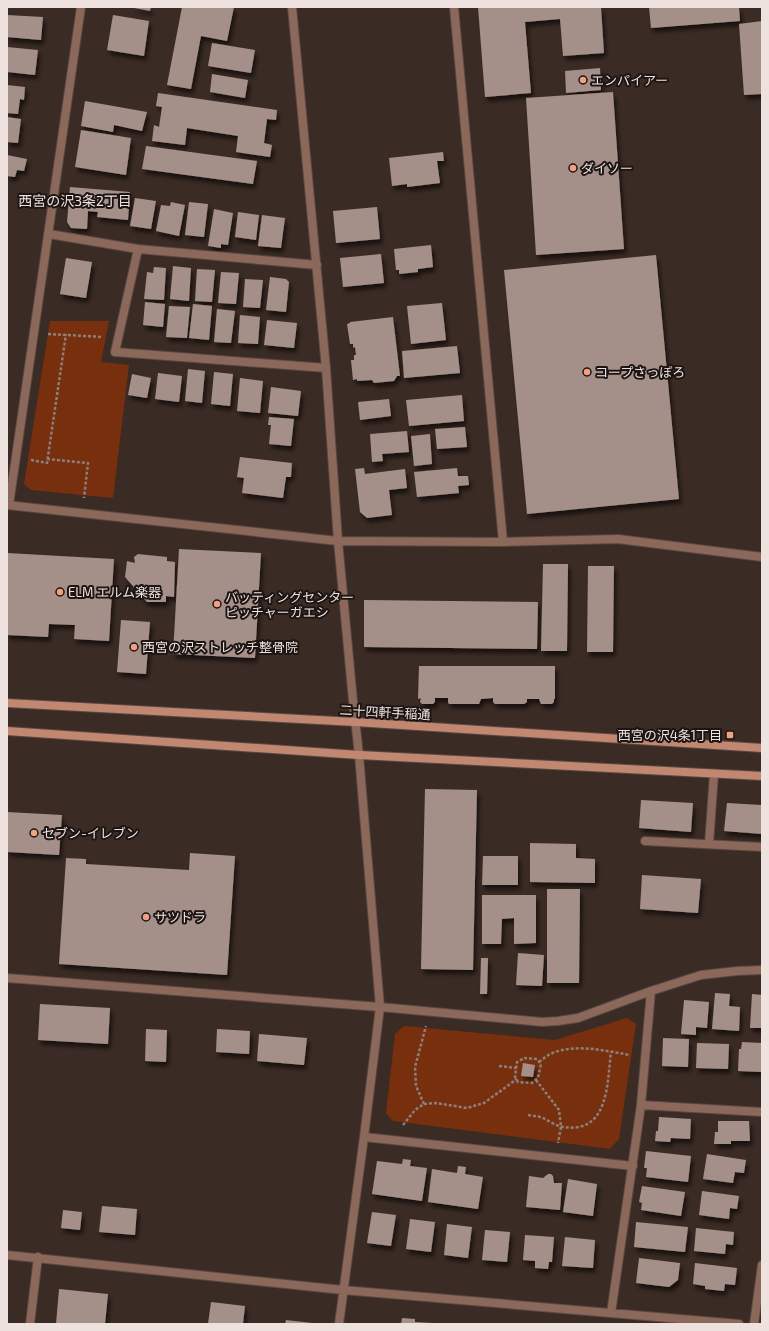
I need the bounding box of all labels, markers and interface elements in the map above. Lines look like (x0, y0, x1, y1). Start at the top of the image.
place label: エンパイアー (591, 72, 668, 88)
marker: エンパイアー (578, 75, 588, 85)
place label: ダイソー (581, 160, 633, 176)
marker: ダイソー (568, 163, 578, 173)
district label: 西宮の沢3条2丁目 (18, 192, 132, 209)
place label: コープさっぽろ (595, 364, 685, 380)
marker: コープさっぽろ (582, 367, 592, 377)
place label: ELM エルム楽器 (68, 584, 161, 600)
marker: ELM エルム楽器 (55, 587, 65, 597)
place label: バッティングセンター ピッチャーガエシ (225, 589, 354, 620)
marker: バッティングセンター ピッチャーガエシ (212, 599, 222, 609)
place label: 西宮の沢ストレッチ整骨院 (142, 639, 298, 655)
marker: 西宮の沢ストレッチ整骨院 (129, 642, 139, 652)
street label: 二十四軒手稲通 (339, 702, 431, 722)
place label: 西宮の沢4条1丁目 (618, 727, 722, 743)
marker: 西宮の沢4条1丁目 (725, 730, 735, 740)
place label: セブン-イレブン (42, 825, 139, 841)
marker: セブン-イレブン (29, 828, 39, 838)
place label: サツドラ (154, 909, 206, 925)
marker: サツドラ (141, 912, 151, 922)

